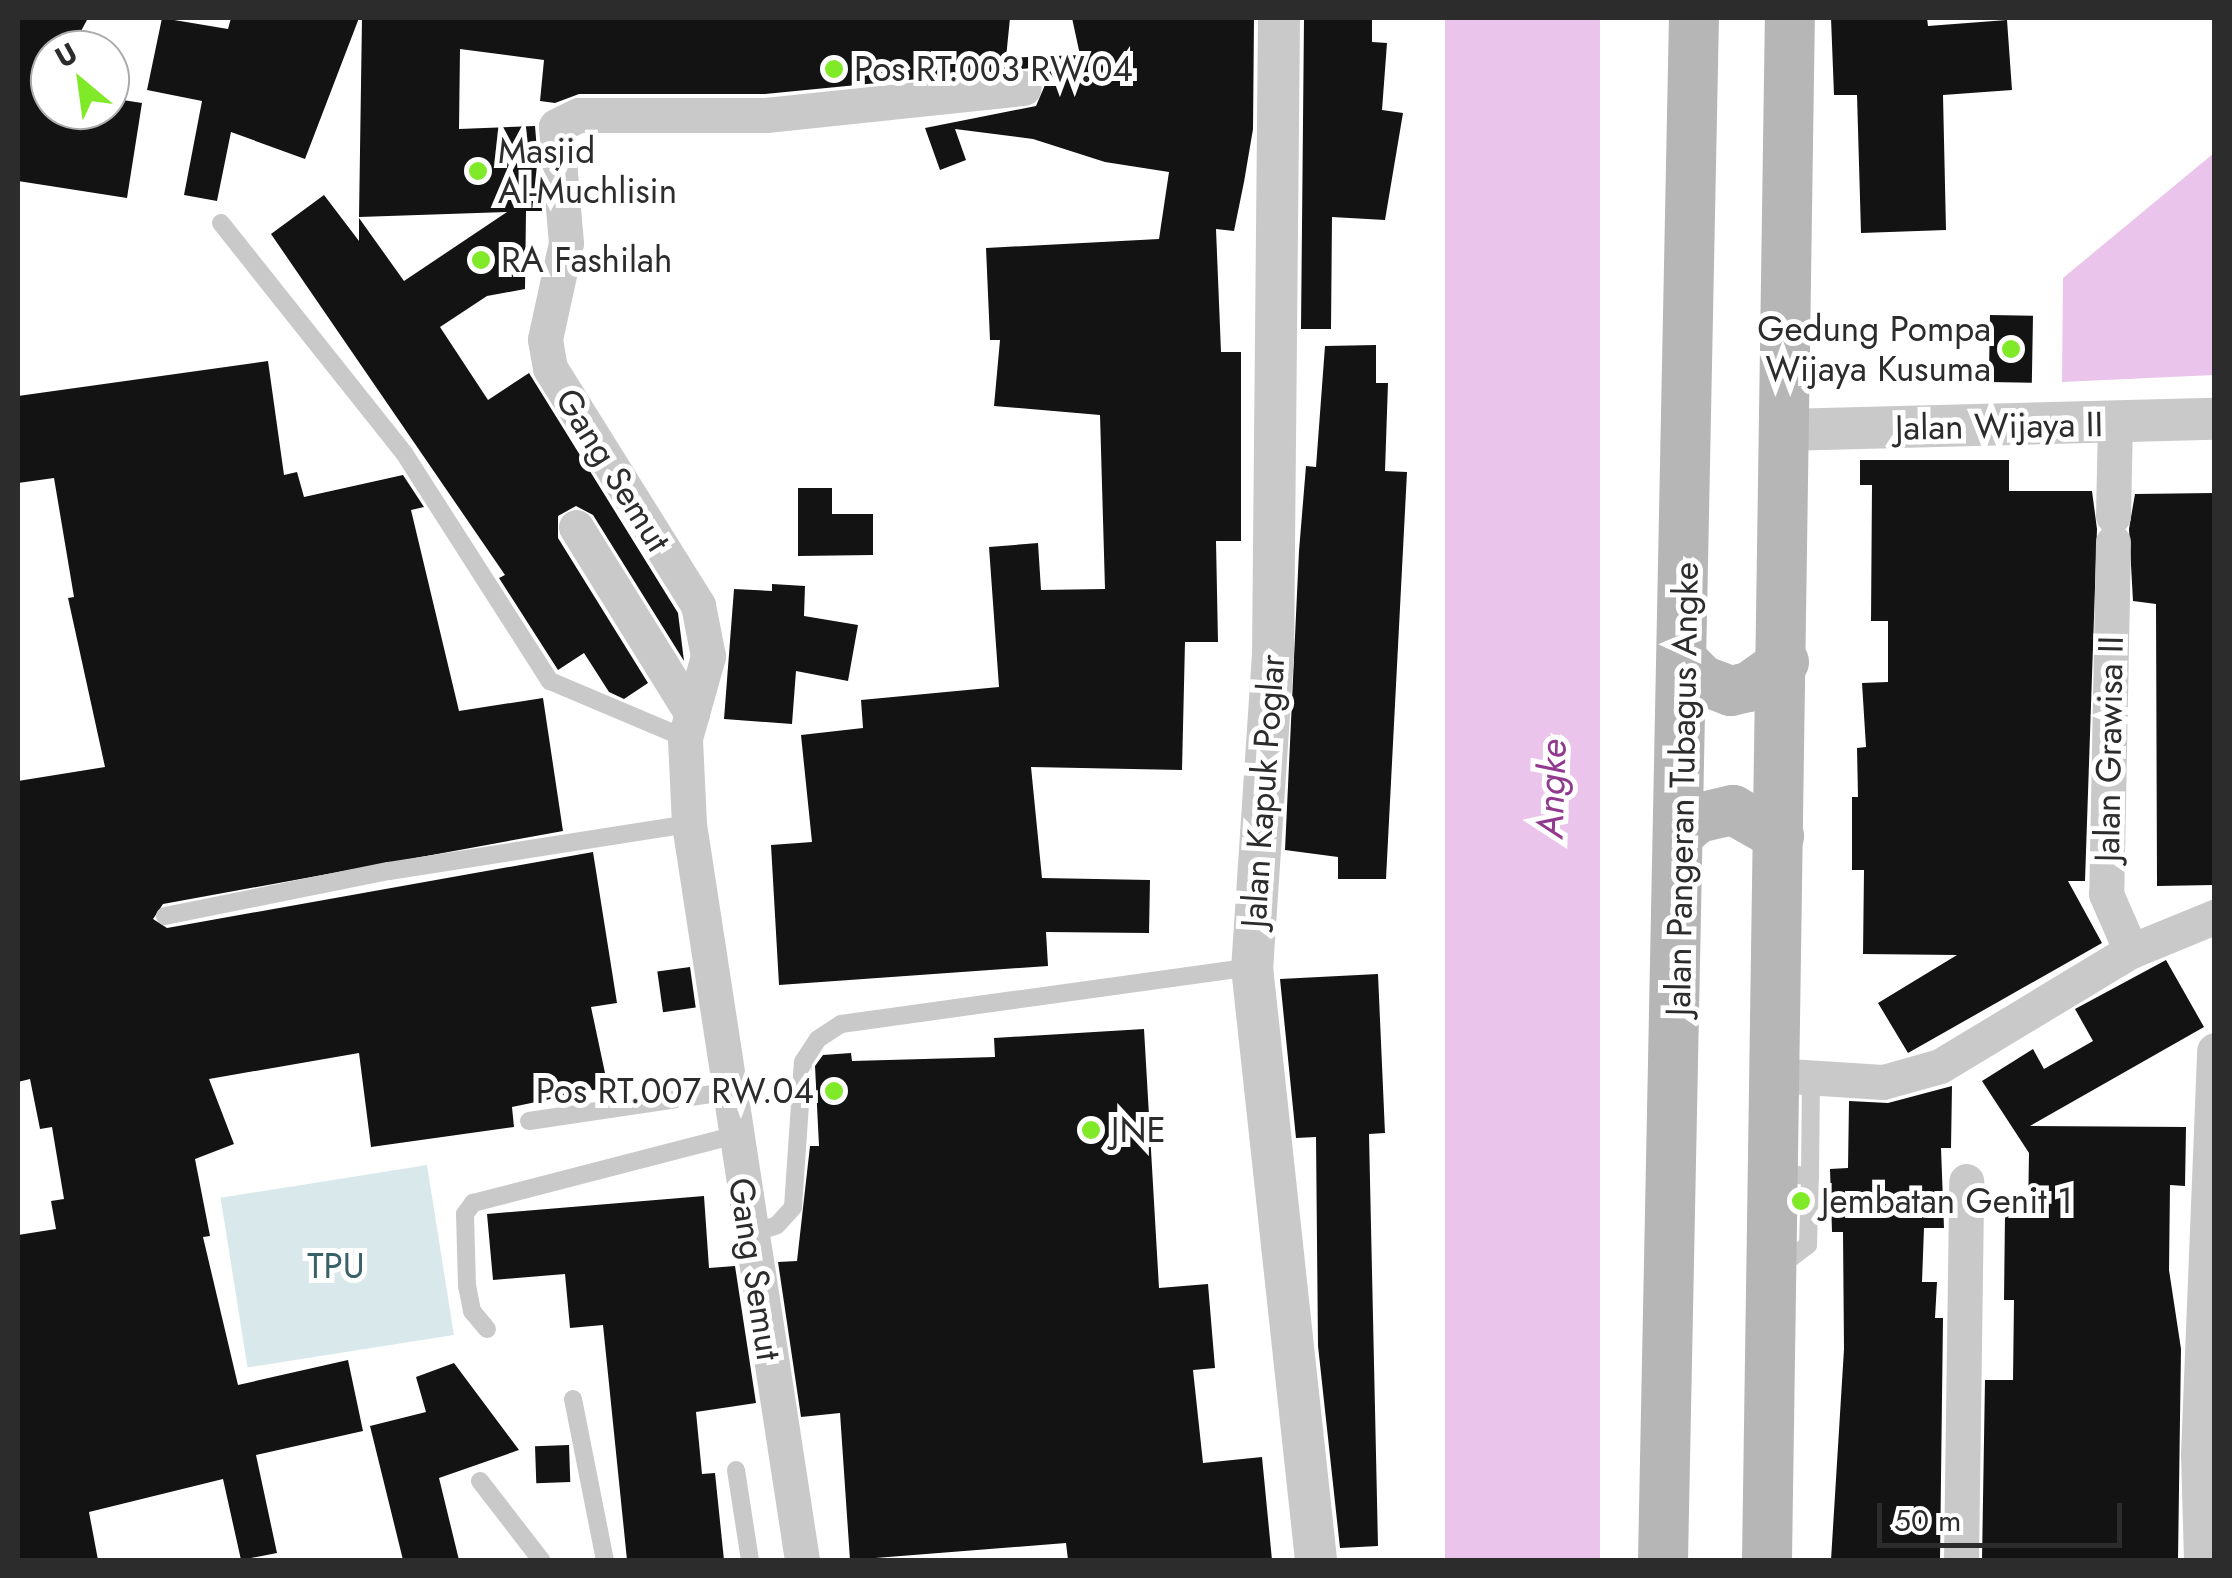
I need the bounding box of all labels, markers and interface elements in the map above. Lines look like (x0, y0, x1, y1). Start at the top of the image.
north arrow (30, 30, 130, 130)
text: U (48, 32, 85, 78)
place label: Pos RT.003 RW.04 (854, 48, 1133, 90)
marker: Pos RT.003 RW.04 (823, 58, 845, 80)
place label: Masjid Al-Muchlisin (498, 130, 677, 212)
marker: Masjid Al-Muchlisin (467, 160, 489, 182)
place label: RA Fashilah (501, 239, 672, 281)
marker: RA Fashilah (470, 249, 492, 271)
place label: Gedung Pompa Wijaya Kusuma (1757, 308, 1991, 390)
marker: Gedung Pompa Wijaya Kusuma (2000, 338, 2022, 360)
street label: Gang Semut (546, 381, 680, 559)
street label: Jalan Wijaya II (1895, 403, 2103, 449)
street label: Jalan Pangeran Tubagus Angke (1657, 562, 1707, 1016)
street label: Jalan Grawisa II (2086, 636, 2132, 862)
street label: Jalan Kapuk Poglar (1232, 653, 1294, 929)
water label: Angke (1526, 739, 1576, 839)
place label: Pos RT.007 RW.04 (536, 1070, 814, 1112)
marker: Pos RT.007 RW.04 (823, 1080, 845, 1102)
place label: JNE (1111, 1109, 1166, 1151)
marker: JNE (1080, 1119, 1102, 1141)
street label: Gang Semut (720, 1175, 790, 1363)
place label: Jembatan Genit 1 (1821, 1180, 2073, 1222)
marker: Jembatan Genit 1 (1790, 1190, 1812, 1212)
park label: TPU (307, 1245, 365, 1287)
scale bar (1882, 1483, 2127, 1545)
text: 50 m (1894, 1499, 1961, 1542)

